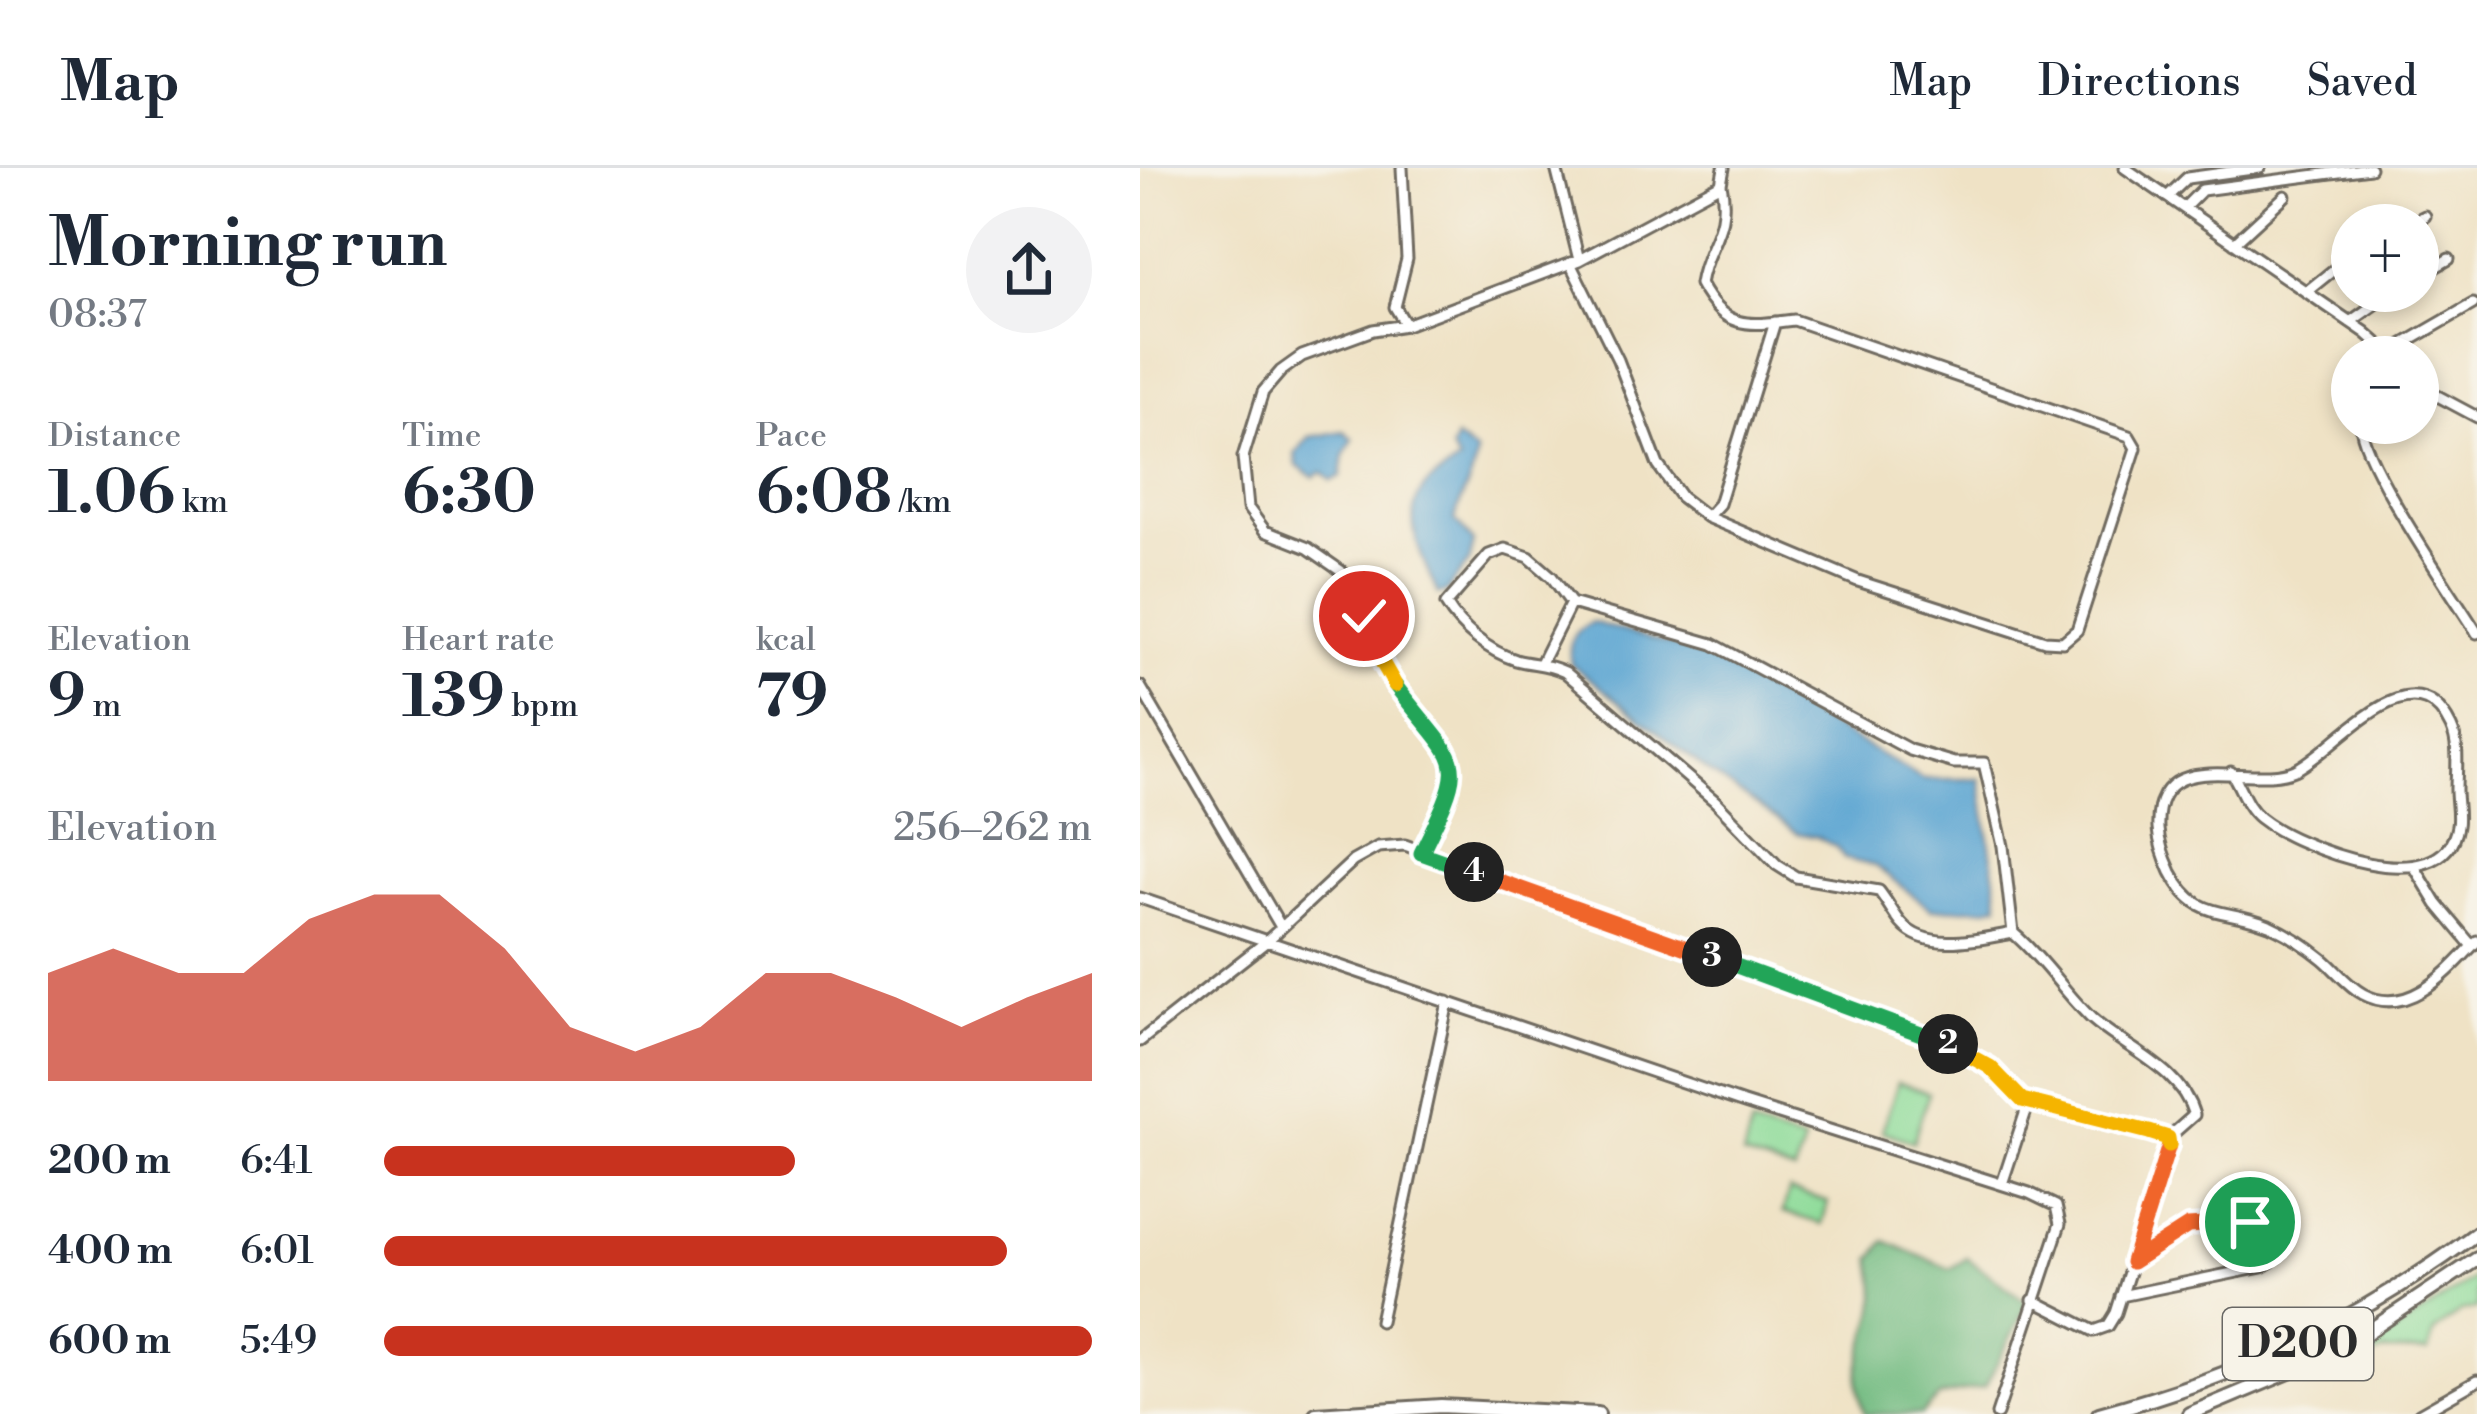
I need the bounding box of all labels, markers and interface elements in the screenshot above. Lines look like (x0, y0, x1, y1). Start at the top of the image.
text: Map (60, 47, 180, 119)
text: Map (1890, 56, 1972, 109)
text: Directions (2038, 56, 2241, 109)
text: Saved (2307, 56, 2417, 109)
text: Morning run (48, 204, 447, 287)
map controls (2331, 204, 2439, 444)
button: + (2331, 204, 2439, 312)
button: share (966, 207, 1092, 333)
text: 08:37 (48, 291, 147, 340)
button: − (2331, 336, 2439, 444)
text: Distance (48, 416, 181, 457)
text: Time (402, 416, 481, 457)
text: Pace (756, 416, 827, 457)
text: 1.06 (48, 457, 175, 532)
text: 6:30 (402, 457, 536, 532)
text: 6:08 (756, 457, 892, 532)
text: km (175, 482, 228, 523)
text: /km (892, 482, 951, 523)
pin (1313, 565, 1415, 667)
icon: check (1331, 583, 1397, 649)
text: Elevation (48, 620, 191, 661)
text: Heart rate (402, 620, 554, 661)
text: kcal (756, 620, 816, 661)
text: 9 (48, 661, 86, 736)
text: 139 (402, 661, 505, 736)
text: 79 (756, 661, 828, 736)
text: m (86, 686, 122, 727)
text: bpm (505, 686, 578, 727)
text: Elevation (48, 804, 217, 853)
text: 256–262 m (893, 804, 1092, 853)
pin: 4 (1444, 842, 1504, 902)
text: 4 (1463, 851, 1485, 892)
pin: 3 (1682, 927, 1742, 987)
text: 3 (1702, 936, 1722, 977)
pin: 2 (1918, 1014, 1978, 1074)
text: 2 (1938, 1023, 1958, 1064)
text: 200 m (48, 1137, 171, 1186)
text: 6:41 (240, 1137, 312, 1186)
pin (2199, 1171, 2301, 1273)
icon: arrive (2217, 1189, 2283, 1255)
text: 400 m (48, 1227, 173, 1276)
text: 6:01 (240, 1227, 314, 1276)
road number: D200 (2223, 1308, 2373, 1380)
text: 600 m (48, 1317, 171, 1366)
text: 5:49 (240, 1317, 317, 1366)

